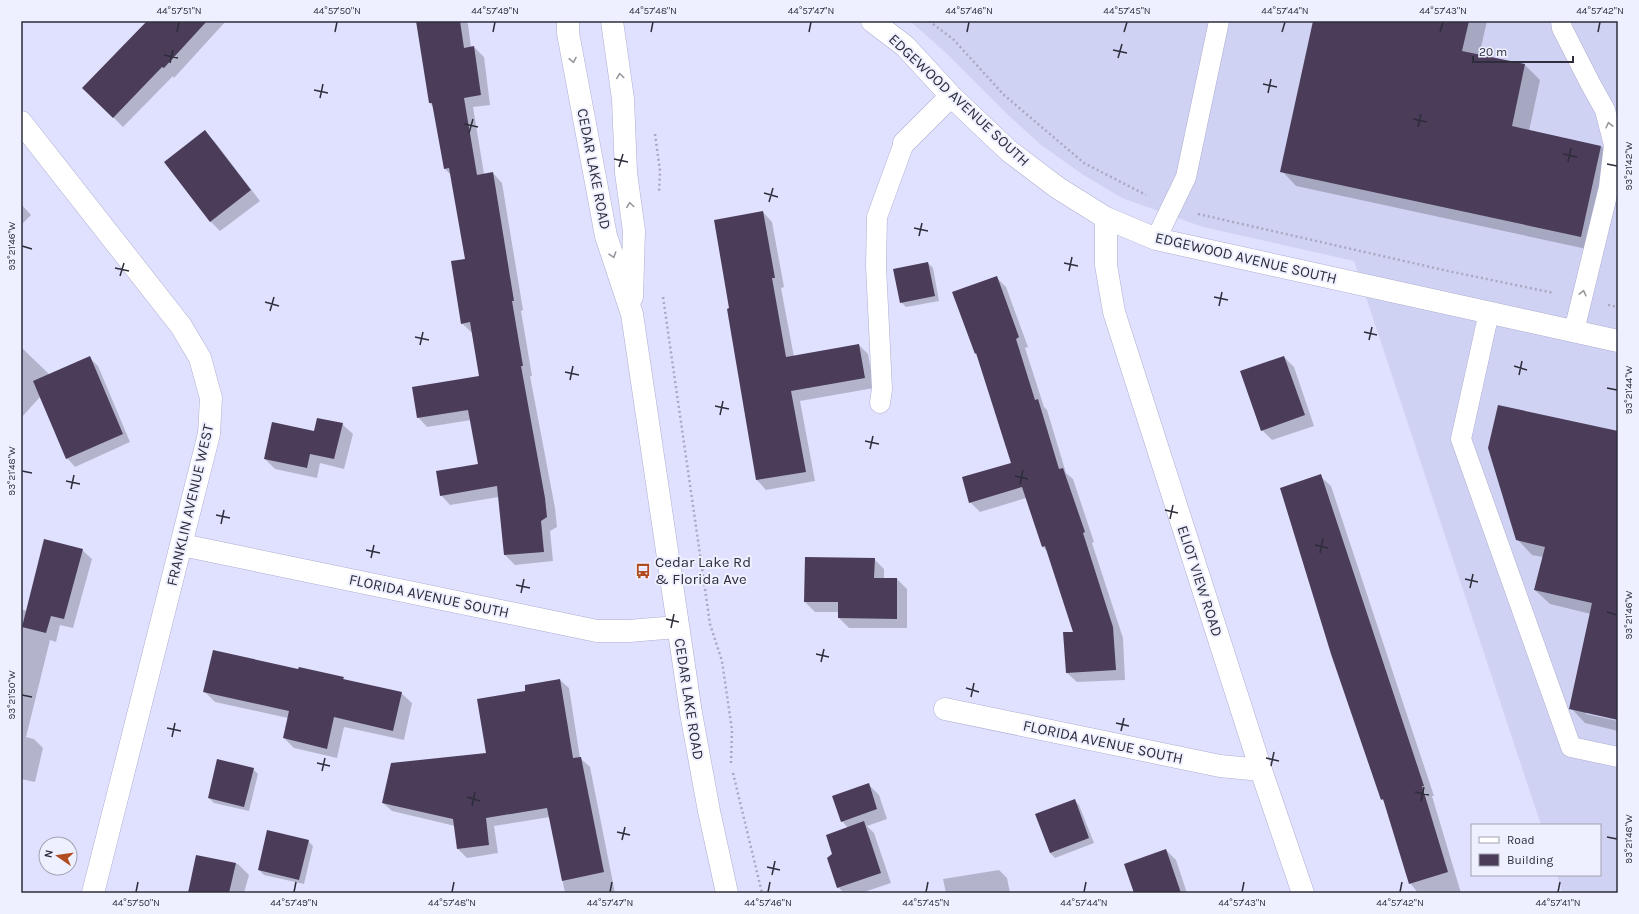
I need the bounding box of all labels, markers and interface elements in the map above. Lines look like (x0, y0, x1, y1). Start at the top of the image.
text: 44°57'51"N (156, 5, 202, 17)
text: 44°57'50"N (313, 5, 361, 17)
text: 44°57'49"N (471, 5, 519, 17)
text: 44°57'48"N (629, 5, 677, 17)
text: 44°57'47"N (788, 5, 834, 17)
text: 44°57'46"N (945, 5, 993, 17)
text: 44°57'45"N (1103, 5, 1151, 17)
text: 44°57'44"N (1261, 5, 1309, 17)
text: 44°57'43"N (1419, 5, 1467, 17)
text: 44°57'42"N (1576, 5, 1624, 17)
street label: EDGEWOOD AVENUE SOUTH (885, 30, 1033, 170)
scale bar (1473, 38, 1573, 64)
text: 20 m (1479, 45, 1507, 59)
one-way arrow (569, 56, 577, 63)
one-way arrow (616, 73, 625, 79)
street label: CEDAR LAKE ROAD (573, 107, 615, 231)
one-way arrow (1605, 122, 1614, 129)
text: 93°21'42"W (1623, 141, 1635, 190)
one-way arrow (626, 202, 635, 208)
text: 93°21'46"W (6, 222, 18, 270)
street label: EDGEWOOD AVENUE SOUTH (1153, 228, 1339, 288)
one-way arrow (608, 252, 616, 259)
one-way arrow (1578, 290, 1586, 296)
text: 93°21'44"W (1623, 366, 1635, 414)
street label: FRANKLIN AVENUE WEST (163, 422, 218, 588)
text: 93°21'48"W (6, 446, 18, 496)
street label: ELIOT VIEW ROAD (1174, 523, 1226, 639)
place label: Cedar Lake Rd & Florida Ave (655, 553, 751, 588)
bus stop icon: Cedar Lake Rd & Florida Ave (634, 562, 652, 580)
street label: FLORIDA AVENUE SOUTH (347, 570, 511, 622)
text: 93°21'46"W (1623, 591, 1635, 639)
street label: CEDAR LAKE ROAD (670, 637, 708, 761)
text: 93°21'50"W (6, 670, 18, 720)
street label: FLORIDA AVENUE SOUTH (1021, 716, 1185, 768)
text: 93°21'48"W (1623, 814, 1635, 864)
legend (1471, 824, 1601, 876)
text: Road (1507, 833, 1535, 847)
north arrow (38, 836, 78, 876)
text: N (42, 849, 56, 859)
text: Building (1507, 853, 1554, 867)
text: 44°57'50"N (112, 897, 160, 909)
text: 44°57'49"N (270, 897, 318, 909)
text: 44°57'48"N (428, 897, 476, 909)
text: 44°57'47"N (587, 897, 633, 909)
text: 44°57'46"N (744, 897, 792, 909)
text: 44°57'45"N (902, 897, 950, 909)
text: 44°57'44"N (1060, 897, 1108, 909)
text: 44°57'43"N (1218, 897, 1266, 909)
text: 44°57'42"N (1376, 897, 1424, 909)
text: 44°57'41"N (1535, 897, 1581, 909)

